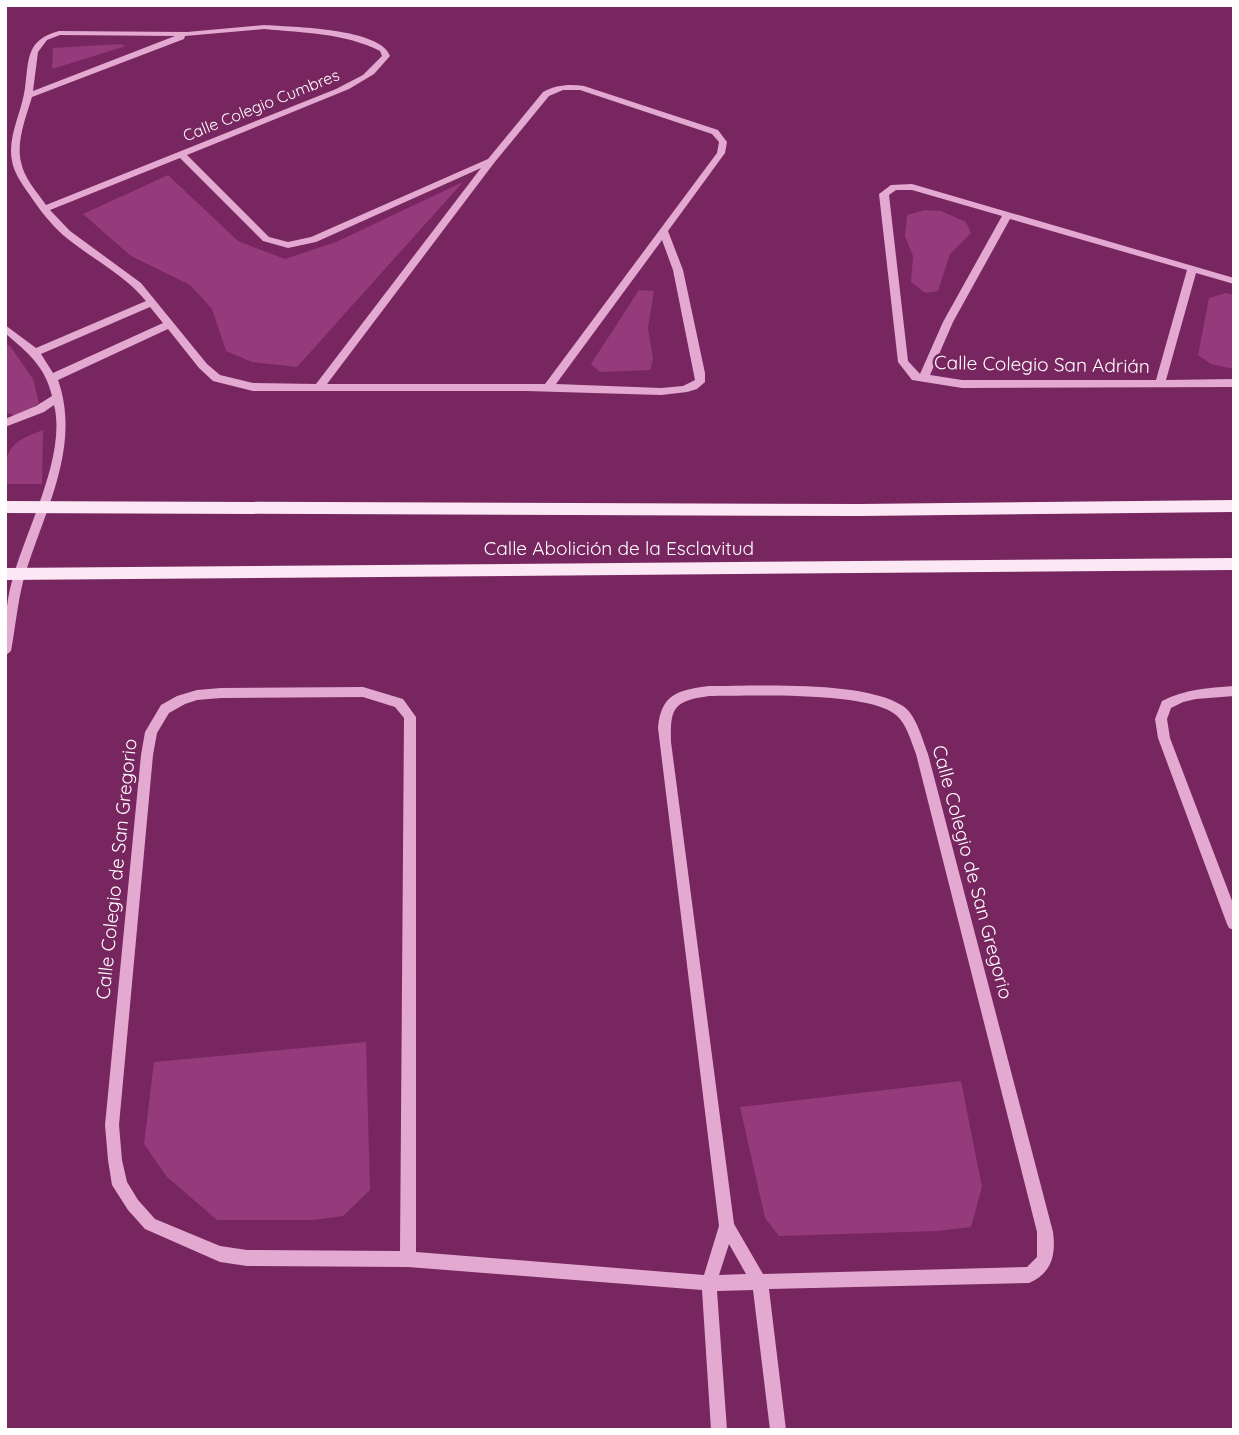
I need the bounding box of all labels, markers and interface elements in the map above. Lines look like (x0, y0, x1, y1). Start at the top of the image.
street label: Calle Colegio Cumbres (180, 64, 342, 146)
street label: Calle Colegio San Adrián (934, 350, 1150, 378)
street label: Calle Abolición de la Esclavitud (484, 536, 754, 560)
street label: Calle Colegio de San Gregorio (90, 737, 142, 1001)
street label: Calle Colegio de San Gregorio (927, 742, 1019, 1002)

